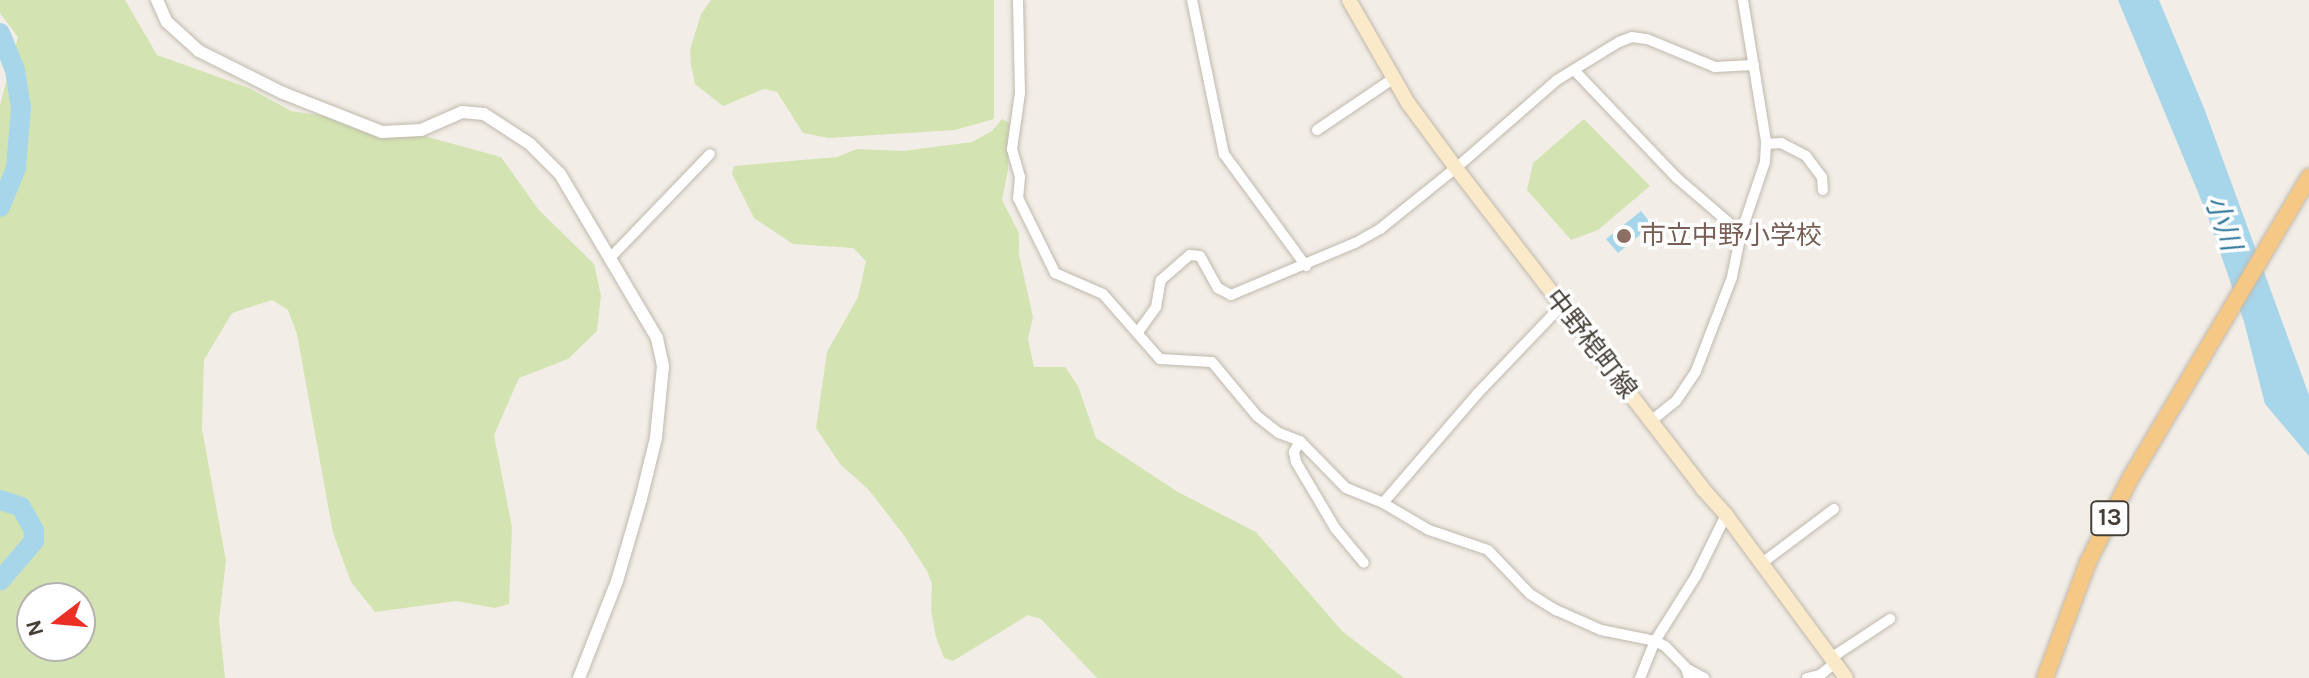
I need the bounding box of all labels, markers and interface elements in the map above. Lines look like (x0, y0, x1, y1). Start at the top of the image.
water label: 小川 (2198, 191, 2248, 255)
place label: 市立中野小学校 (1640, 220, 1822, 252)
marker: 市立中野小学校 (1615, 227, 1633, 245)
street label: 中野梍町線 (1539, 283, 1643, 405)
road number: 13 (2090, 498, 2130, 538)
north arrow (16, 582, 96, 662)
text: N (20, 617, 50, 639)

